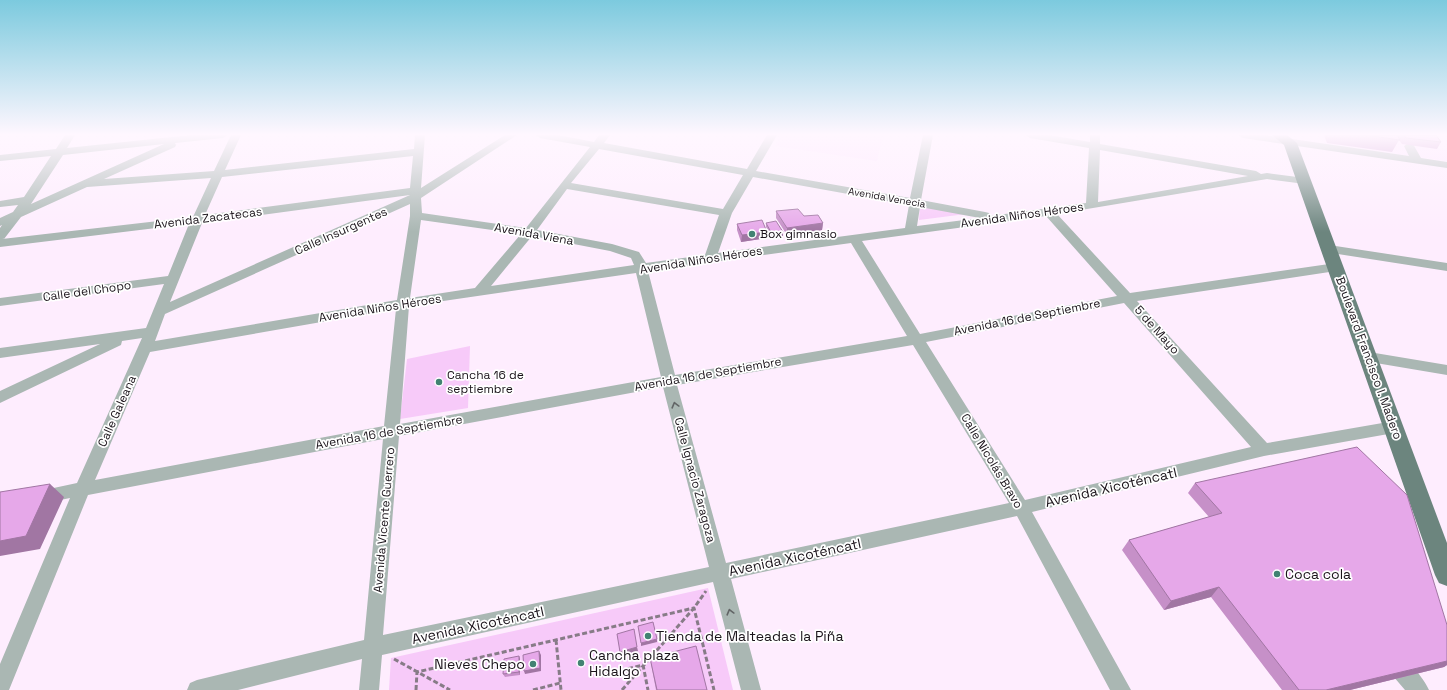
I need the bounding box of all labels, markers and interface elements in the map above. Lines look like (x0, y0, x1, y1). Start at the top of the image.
street label: Avenida Venecia (847, 184, 927, 211)
street label: Avenida Niños Héroes (960, 198, 1084, 232)
street label: Avenida Zacatecas (153, 203, 263, 233)
street label: Calle Insurgentes (292, 203, 390, 259)
street label: Avenida Viena (493, 219, 575, 249)
place label: Box gimnasio (760, 226, 837, 242)
marker: Box gimnasio (747, 229, 757, 239)
street label: Avenida Niños Héroes (639, 242, 763, 278)
street label: Boulevard Francisco I. Madero (1332, 274, 1406, 442)
street label: Calle del Chopo (42, 277, 132, 305)
street label: Avenida Niños Héroes (318, 290, 442, 326)
street label: Avenida 16 de Septiembre (952, 295, 1102, 339)
street label: 5 de Mayo (1131, 302, 1183, 358)
street label: Avenida 16 de Septiembre (633, 353, 783, 395)
place label: Cancha 16 de septiembre (447, 367, 524, 397)
street label: Calle Galeana (94, 373, 140, 449)
marker: Cancha 16 de septiembre (434, 377, 444, 387)
one-way arrow (671, 402, 680, 409)
street label: Avenida 16 de Septiembre (314, 411, 464, 453)
street label: Calle Nicolás Bravo (957, 411, 1027, 511)
street label: Calle Ignacio Zaragoza (671, 416, 719, 544)
street label: Avenida Vicente Guerrero (370, 447, 398, 593)
street label: Avenida Xicoténcatl (1043, 463, 1179, 511)
street label: Avenida Xicoténcatl (727, 534, 863, 580)
place label: Coca cola (1285, 565, 1351, 583)
marker: Coca cola (1272, 569, 1282, 579)
street label: Avenida Xicoténcatl (410, 602, 546, 648)
one-way arrow (727, 609, 735, 615)
place label: Tienda de Malteadas la Piña (656, 627, 843, 645)
marker: Tienda de Malteadas la Piña (643, 631, 653, 641)
place label: Cancha plaza Hidalgo (589, 646, 679, 680)
place label: Nieves Chepo (434, 655, 525, 673)
marker: Cancha plaza Hidalgo (576, 658, 586, 668)
marker: Nieves Chepo (528, 659, 538, 669)

